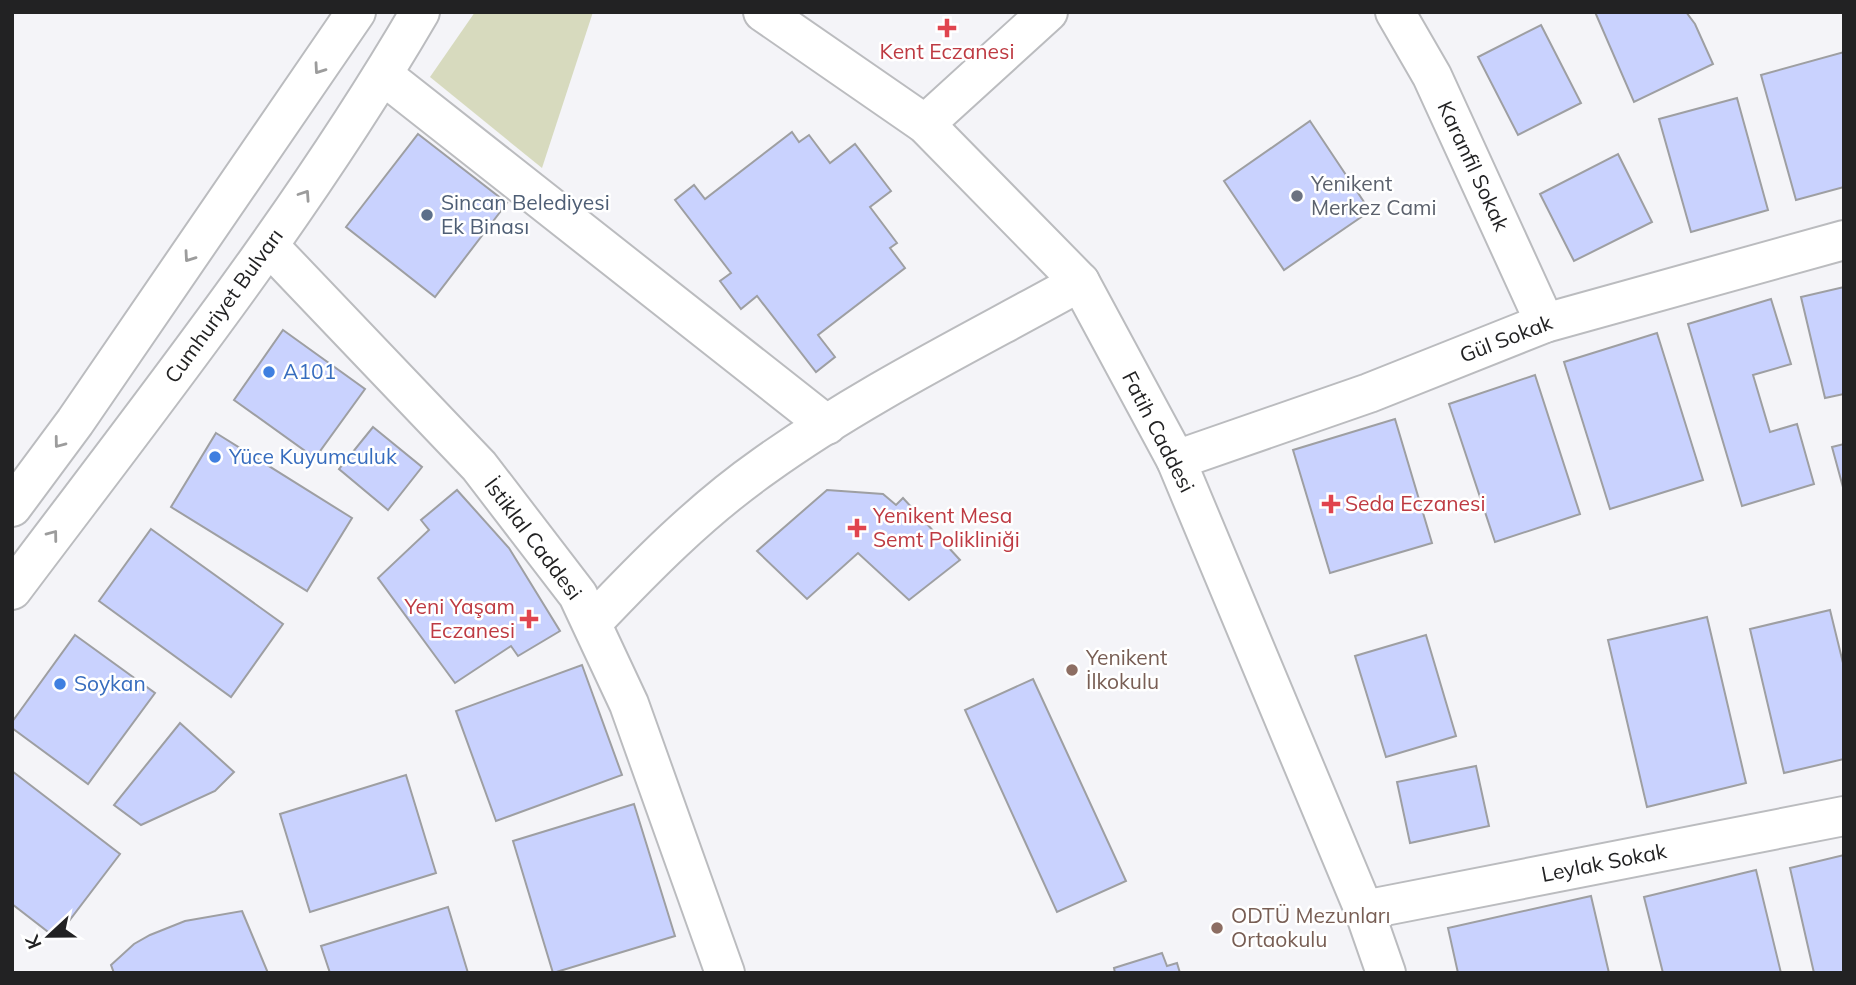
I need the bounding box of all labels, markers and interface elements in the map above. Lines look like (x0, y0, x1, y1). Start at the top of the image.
marker: Kent Eczanesi (939, 20, 955, 36)
place label: Kent Eczanesi (880, 38, 1014, 64)
one-way arrow (314, 62, 327, 75)
street label: Karanfil Sokak (1433, 97, 1515, 235)
place label: Yenikent Merkez Cami (1310, 170, 1436, 220)
marker: Yenikent Merkez Cami (1289, 188, 1305, 204)
one-way arrow (296, 189, 309, 202)
place label: Sincan Belediyesi Ek Binası (441, 189, 610, 239)
marker: Sincan Belediyesi Ek Binası (419, 207, 435, 223)
street label: Cumhuriyet Bulvarı (158, 223, 288, 388)
one-way arrow (184, 249, 197, 262)
street label: Gül Sokak (1456, 308, 1556, 368)
place label: A101 (283, 358, 336, 384)
marker: A101 (261, 364, 277, 380)
street label: Fatih Caddesi (1117, 366, 1201, 497)
one-way arrow (55, 435, 68, 448)
place label: Yüce Kuyumculuk (228, 443, 397, 469)
marker: Yüce Kuyumculuk (207, 449, 223, 465)
street label: İstiklal Caddesi (480, 472, 588, 604)
place label: Seda Eczanesi (1345, 490, 1485, 516)
marker: Seda Eczanesi (1323, 496, 1339, 512)
place label: Yenikent Mesa Semt Polikliniği (872, 502, 1020, 552)
marker: Yenikent Mesa Semt Polikliniği (847, 518, 867, 538)
one-way arrow (45, 530, 58, 543)
place label: Yeni Yaşam Eczanesi (404, 593, 515, 643)
marker: Yeni Yaşam Eczanesi (521, 611, 537, 627)
place label: Yenikent İlkokulu (1085, 644, 1167, 694)
marker: Yenikent İlkokulu (1064, 662, 1080, 678)
place label: Soykan (74, 670, 146, 696)
marker: Soykan (52, 676, 68, 692)
street label: Leylak Sokak (1539, 837, 1669, 887)
north arrow (14, 901, 84, 971)
place label: ODTÜ Mezunları Ortaokulu (1231, 902, 1390, 952)
marker: ODTÜ Mezunları Ortaokulu (1209, 920, 1225, 936)
text: K (19, 931, 47, 953)

